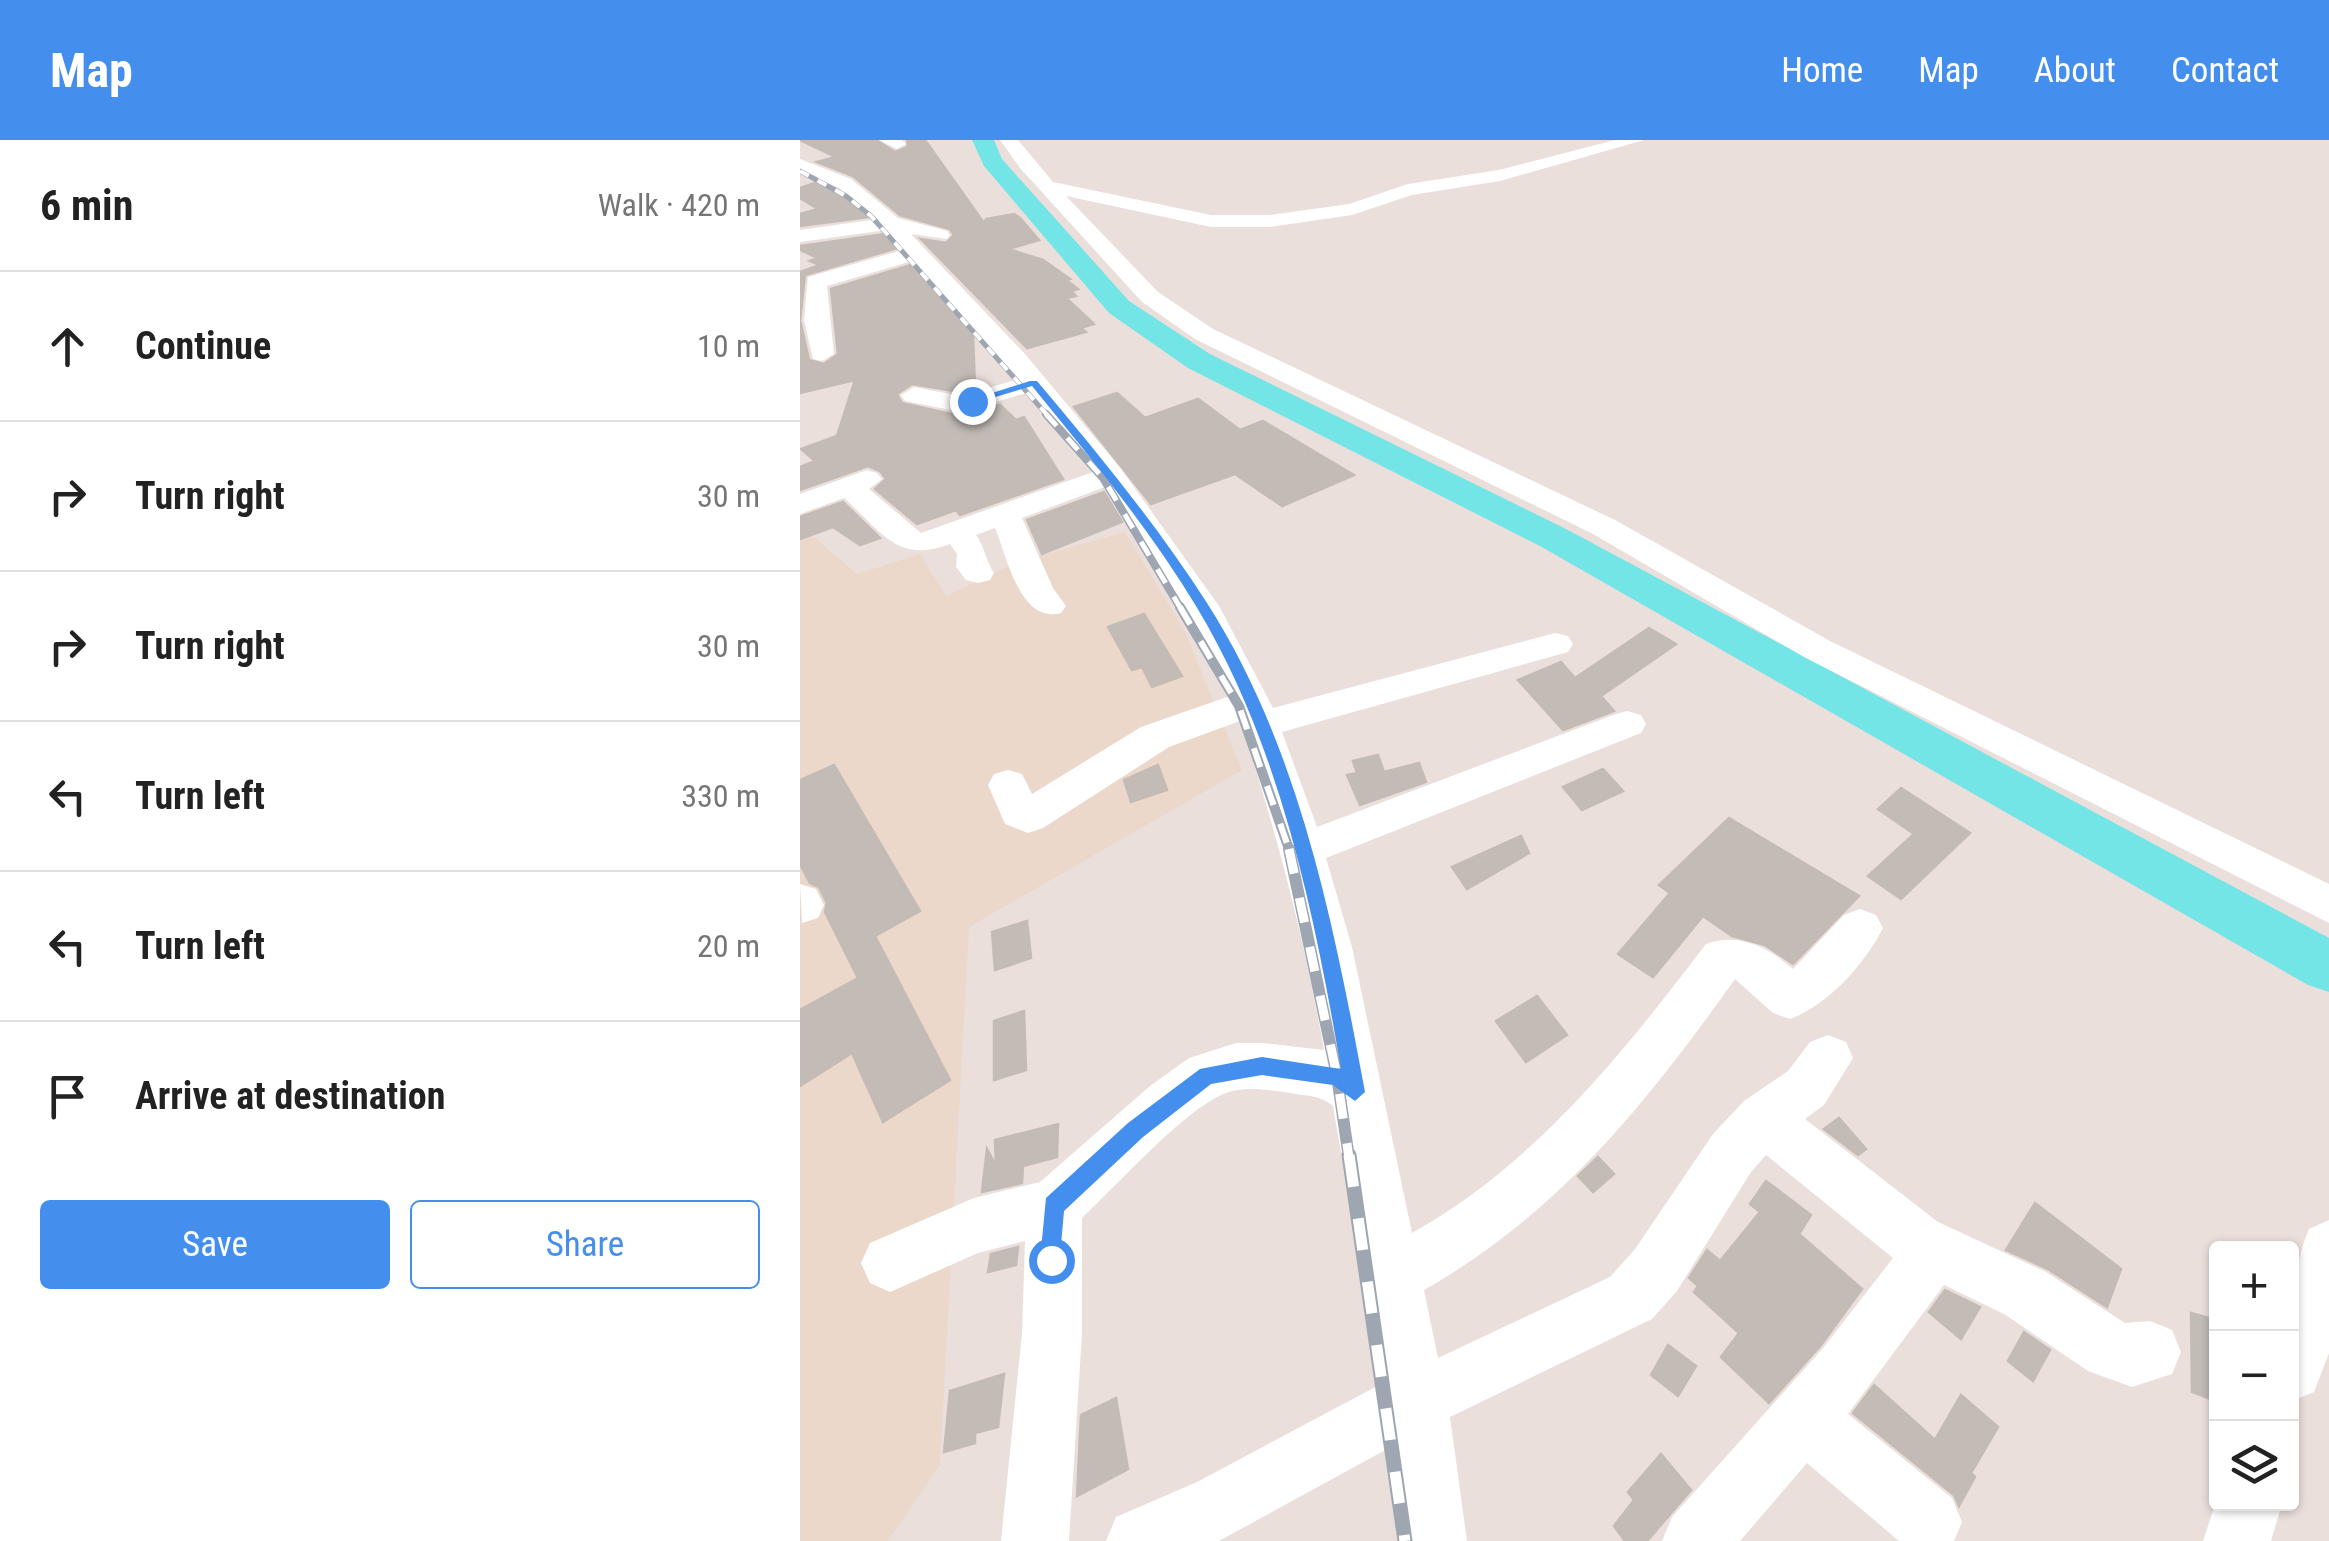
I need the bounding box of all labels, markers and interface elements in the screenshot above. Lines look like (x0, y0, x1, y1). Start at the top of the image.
text: Map (50, 42, 133, 99)
text: Home (1781, 50, 1863, 91)
text: Map (1918, 50, 1979, 91)
text: About (2034, 50, 2116, 91)
text: Contact (2171, 50, 2279, 91)
text: 6 min (40, 181, 133, 230)
text: Walk · 420 m (598, 186, 760, 224)
icon: ahead (40, 319, 95, 374)
text: Continue (135, 324, 271, 368)
text: 10 m (697, 327, 760, 365)
route end (950, 379, 996, 425)
icon: right (40, 469, 95, 524)
text: Turn right (135, 474, 285, 518)
text: 30 m (697, 477, 760, 515)
icon: right (40, 619, 95, 674)
text: Turn right (135, 624, 285, 668)
text: 30 m (697, 627, 760, 665)
icon: left (40, 769, 95, 824)
text: Turn left (135, 774, 265, 818)
text: 330 m (681, 777, 760, 815)
icon: left (40, 919, 95, 974)
text: Turn left (135, 924, 265, 968)
text: 20 m (697, 927, 760, 965)
icon: arrive (40, 1069, 95, 1124)
text: Arrive at destination (135, 1074, 445, 1118)
button: Save (40, 1200, 390, 1289)
button: Share (410, 1200, 760, 1289)
route start (1029, 1238, 1075, 1284)
map controls (2209, 1241, 2299, 1511)
button: + (2209, 1241, 2299, 1331)
button: − (2209, 1331, 2299, 1421)
button: layers (2209, 1421, 2299, 1511)

